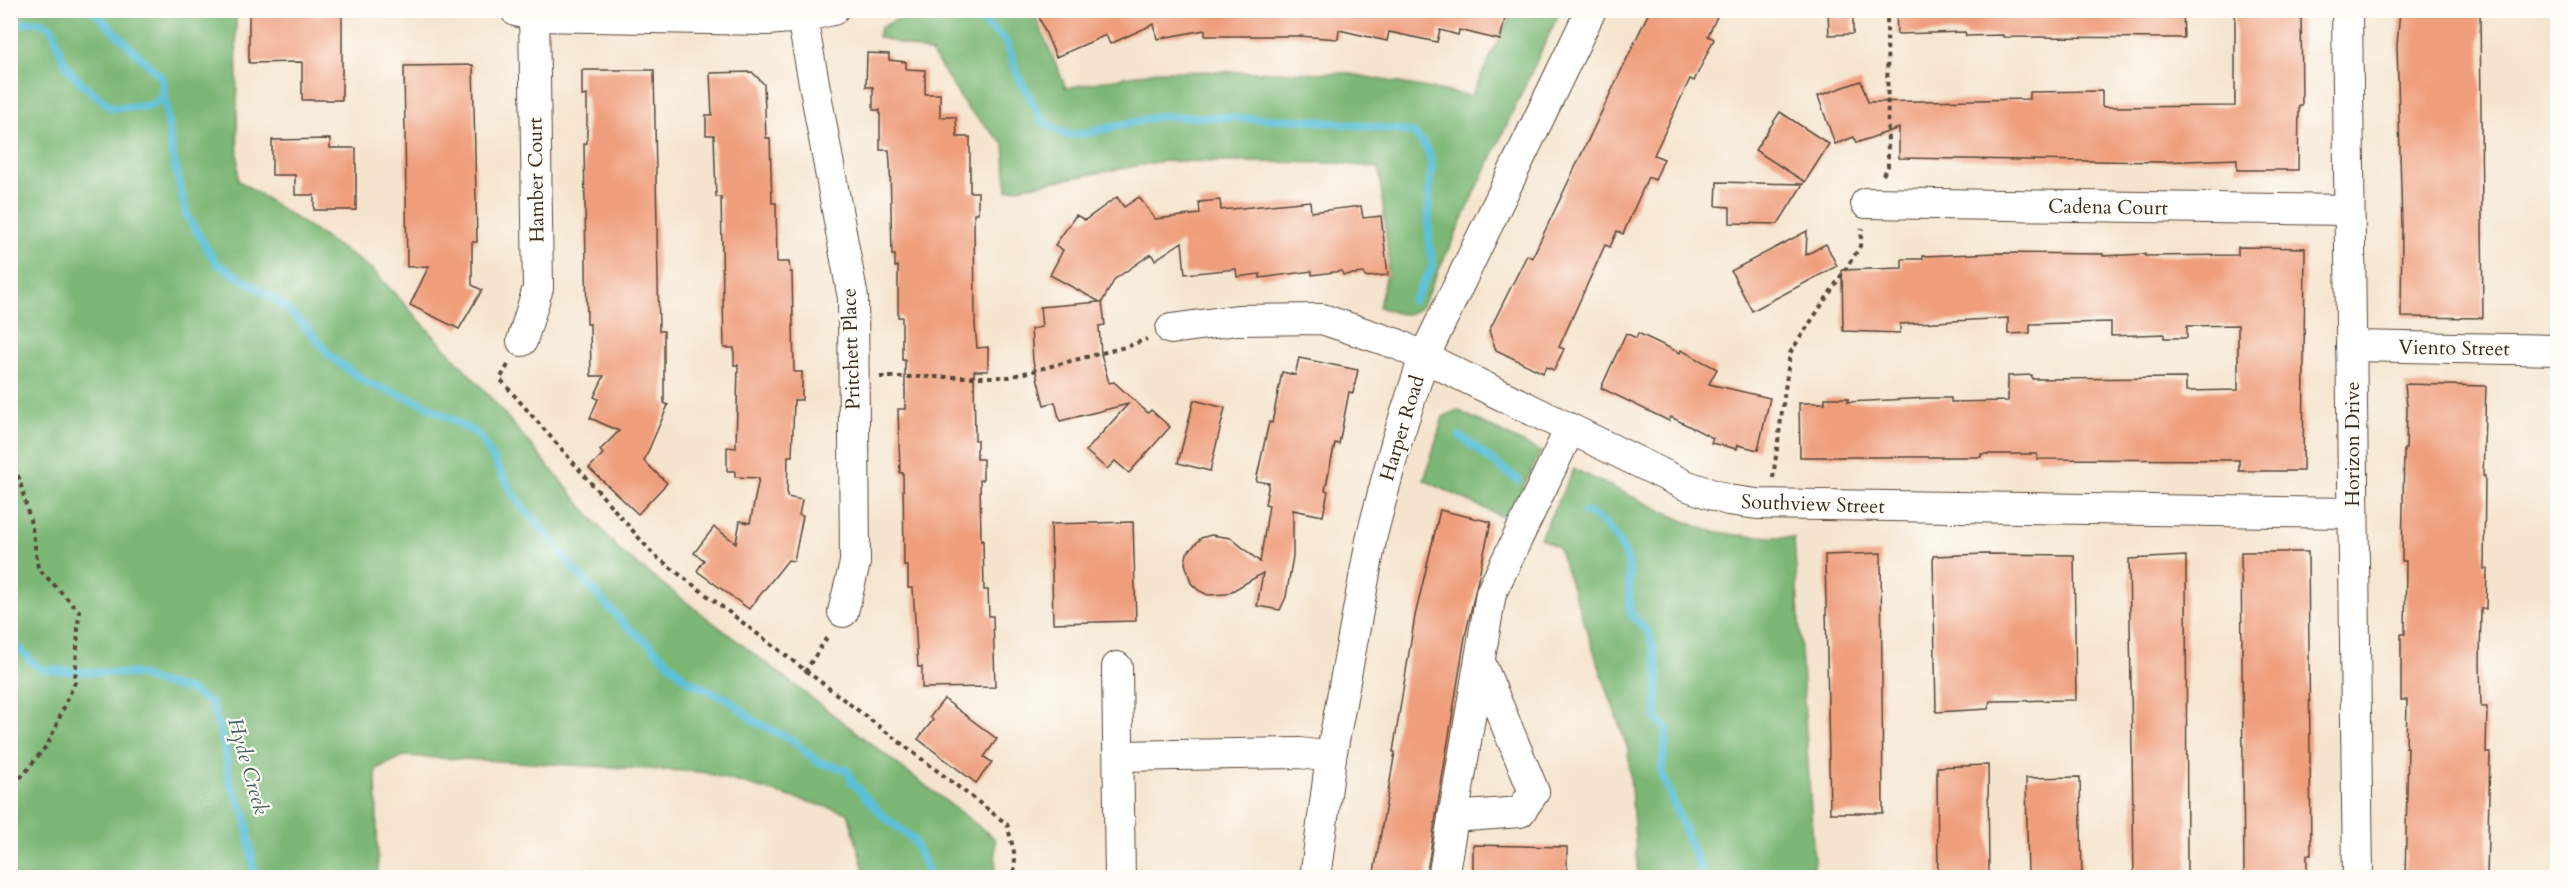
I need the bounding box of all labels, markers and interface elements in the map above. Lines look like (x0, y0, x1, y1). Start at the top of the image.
street label: Hamber Court (521, 116, 551, 243)
street label: Cadena Court (2048, 192, 2169, 222)
street label: Pritchett Place (835, 288, 867, 410)
street label: Viento Street (2398, 334, 2511, 362)
street label: Harper Road (1373, 372, 1431, 484)
street label: Horizon Drive (2339, 381, 2366, 507)
street label: Southview Street (1741, 488, 1886, 520)
water label: Hyde Creek (220, 714, 276, 818)

